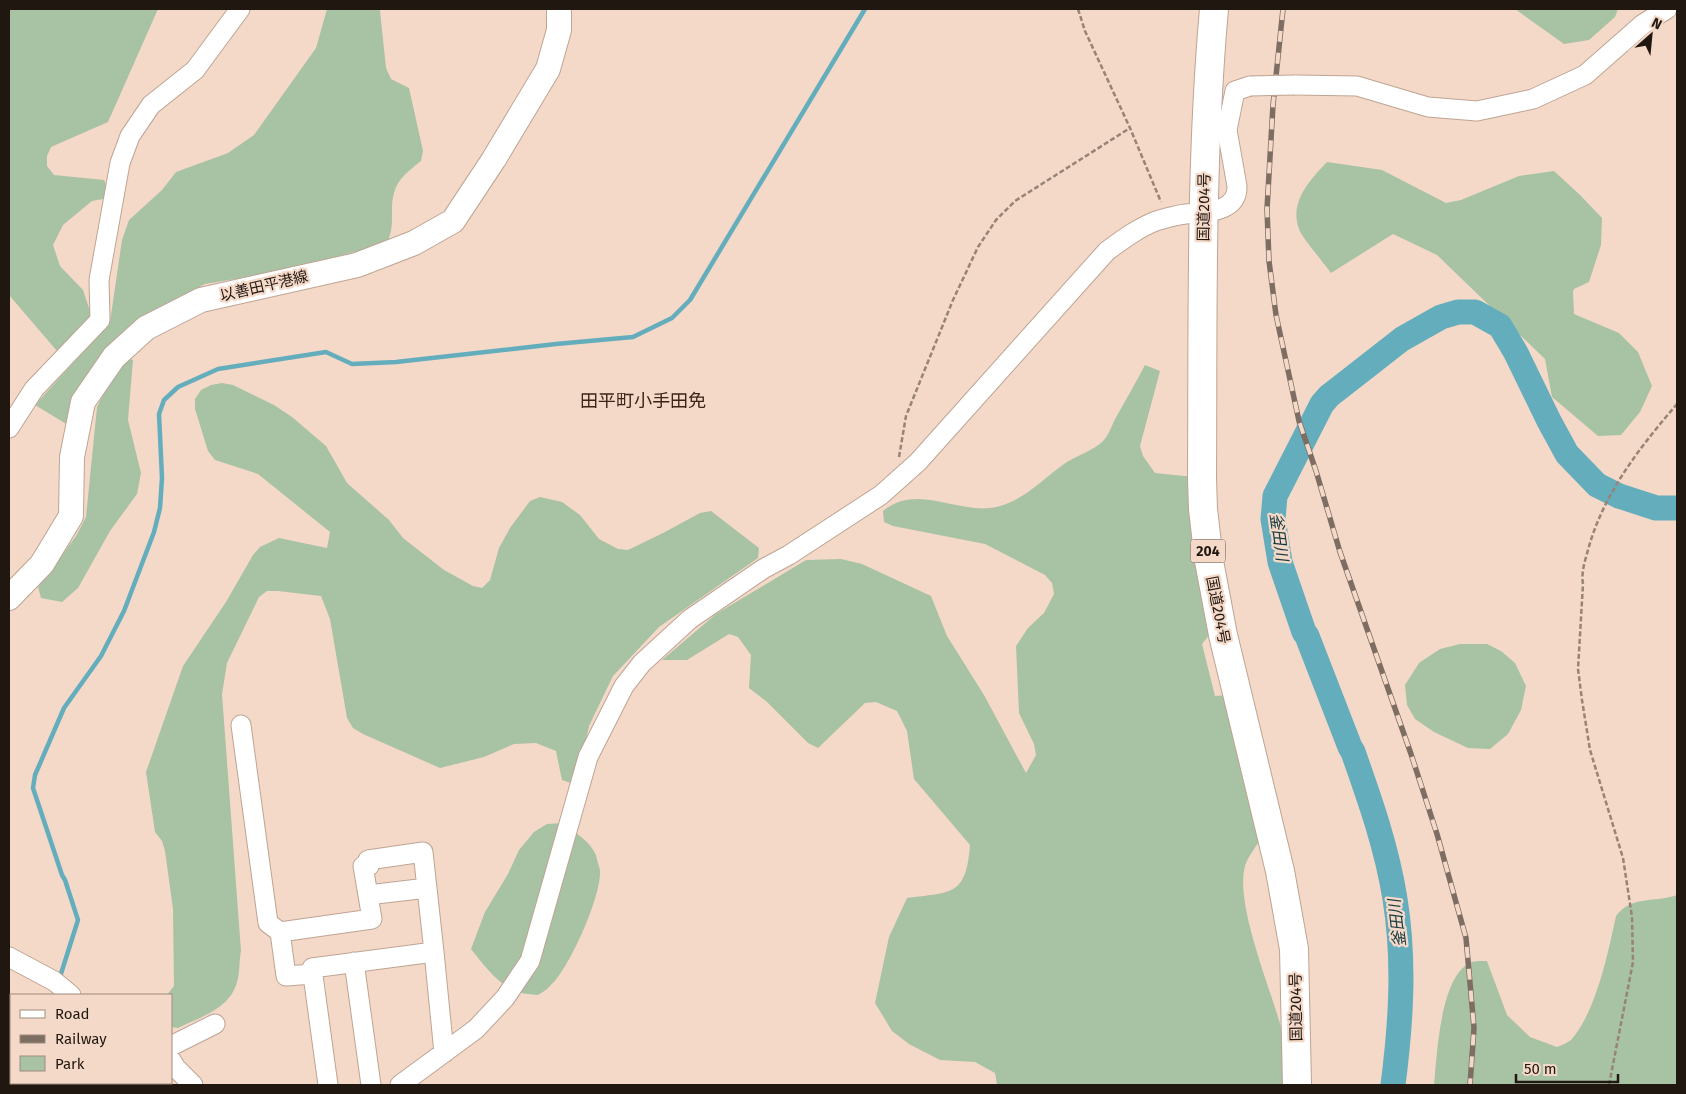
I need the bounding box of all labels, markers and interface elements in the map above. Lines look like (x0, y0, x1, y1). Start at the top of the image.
north arrow (1626, 10, 1676, 60)
text: N (1649, 14, 1665, 34)
street label: 国道204号 (1194, 172, 1214, 242)
street label: 以善田平港線 (218, 267, 310, 305)
district label: 田平町小手田免 (580, 390, 706, 412)
water label: 釜田川 (1266, 512, 1292, 564)
road number: 204 (1190, 540, 1226, 562)
street label: 国道204号 (1203, 575, 1233, 645)
water label: 釜田川 (1384, 896, 1409, 948)
street label: 国道204号 (1286, 972, 1306, 1042)
legend (10, 994, 172, 1084)
text: Road (55, 1005, 90, 1023)
text: Railway (55, 1030, 107, 1048)
scale bar (1516, 1052, 1618, 1084)
text: Park (55, 1055, 85, 1073)
text: 50 m (1524, 1060, 1557, 1078)

